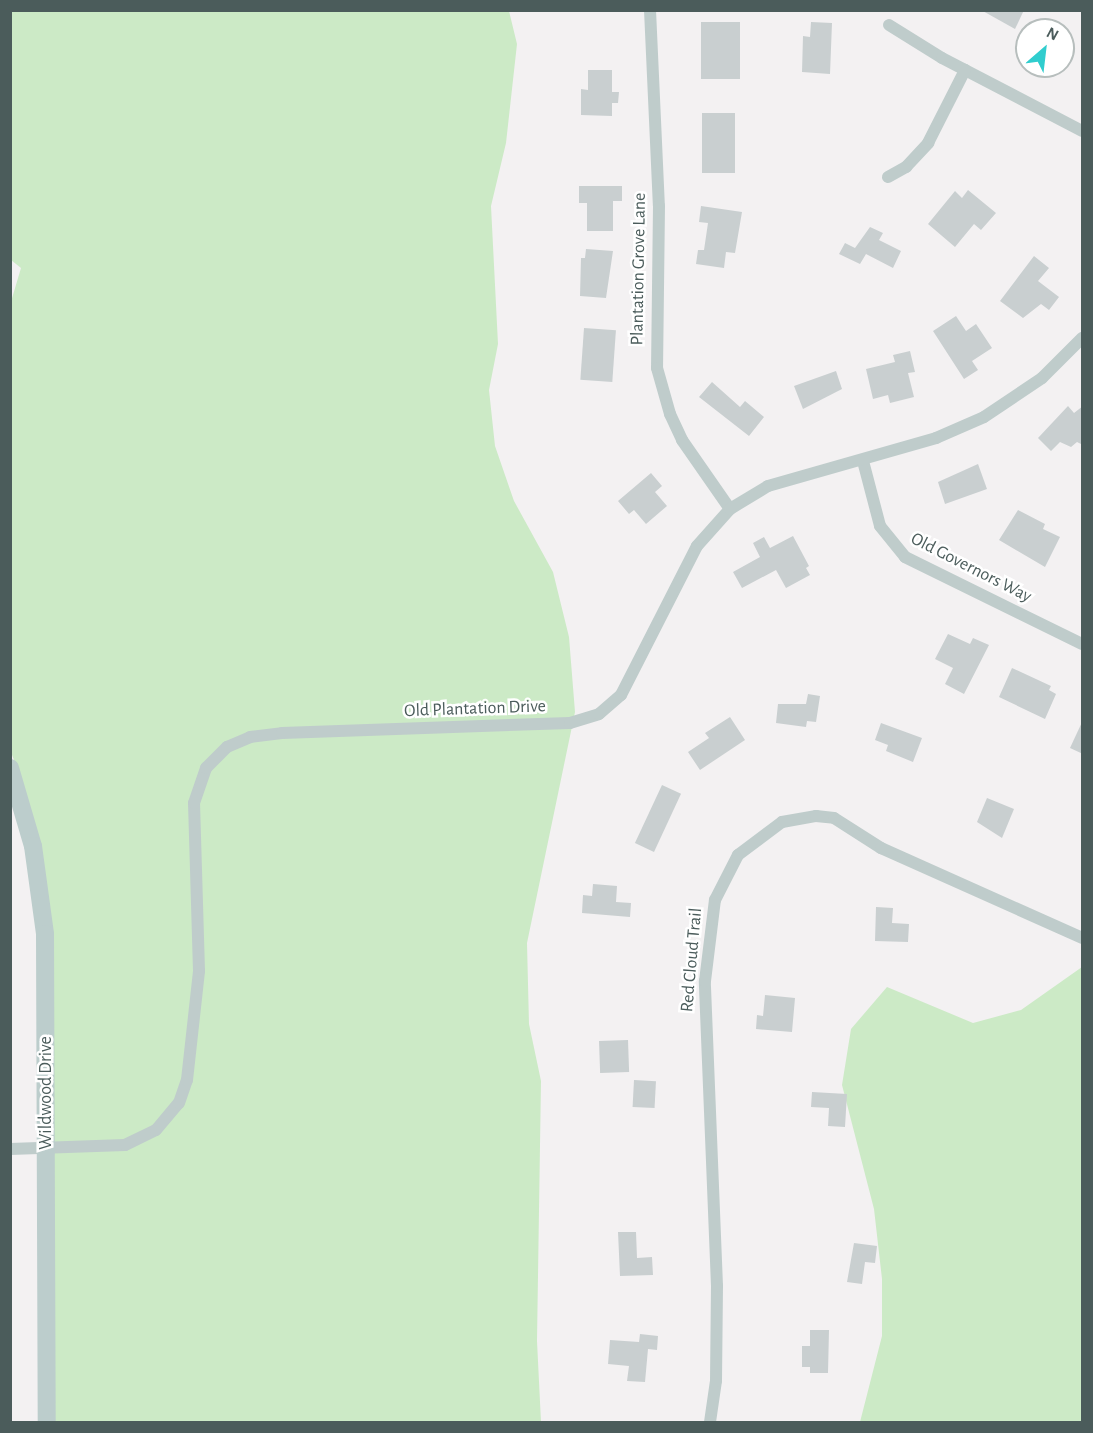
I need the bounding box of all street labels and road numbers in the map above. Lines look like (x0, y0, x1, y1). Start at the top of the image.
street label: Plantation Grove Lane (627, 192, 651, 346)
street label: Old Governors Way (907, 528, 1035, 608)
street label: Old Plantation Drive (404, 696, 546, 722)
street label: Red Cloud Trail (677, 907, 707, 1013)
street label: Wildwood Drive (35, 1036, 57, 1150)

